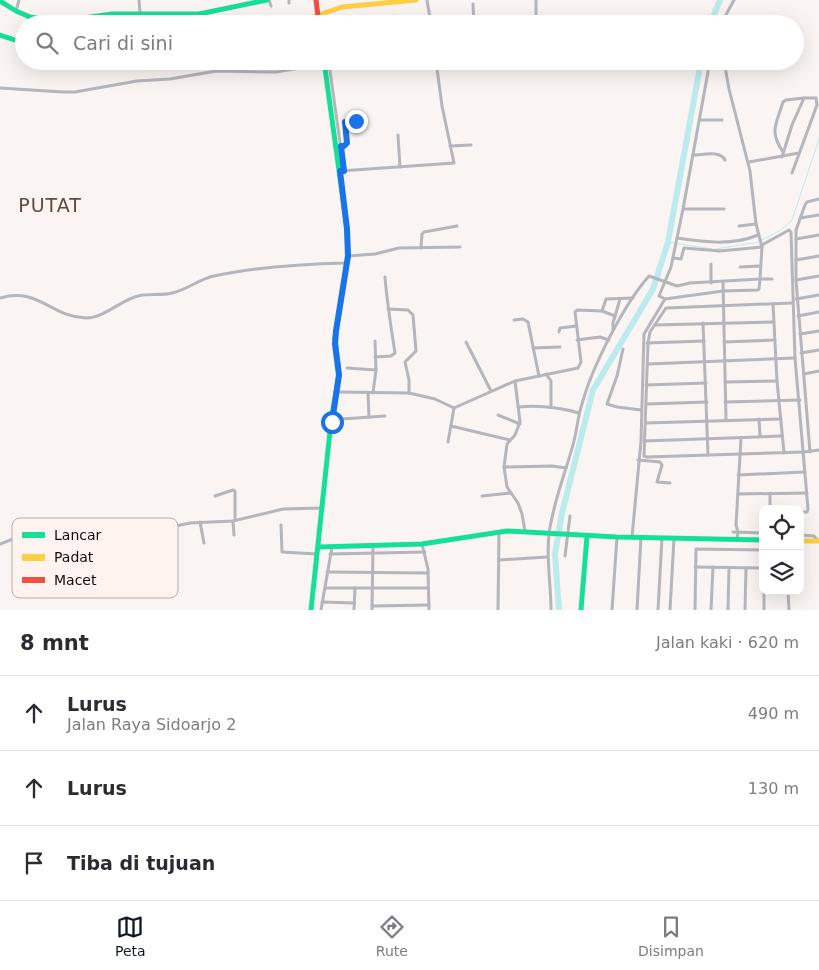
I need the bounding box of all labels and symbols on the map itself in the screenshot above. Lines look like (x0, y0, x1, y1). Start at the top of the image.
route end (345, 110, 368, 133)
district label: PUTAT (18, 194, 82, 216)
route start (321, 411, 344, 434)
legend (12, 518, 178, 598)
text: Lancar (54, 527, 102, 543)
text: Padat (54, 549, 94, 565)
text: Macet (54, 572, 97, 588)

